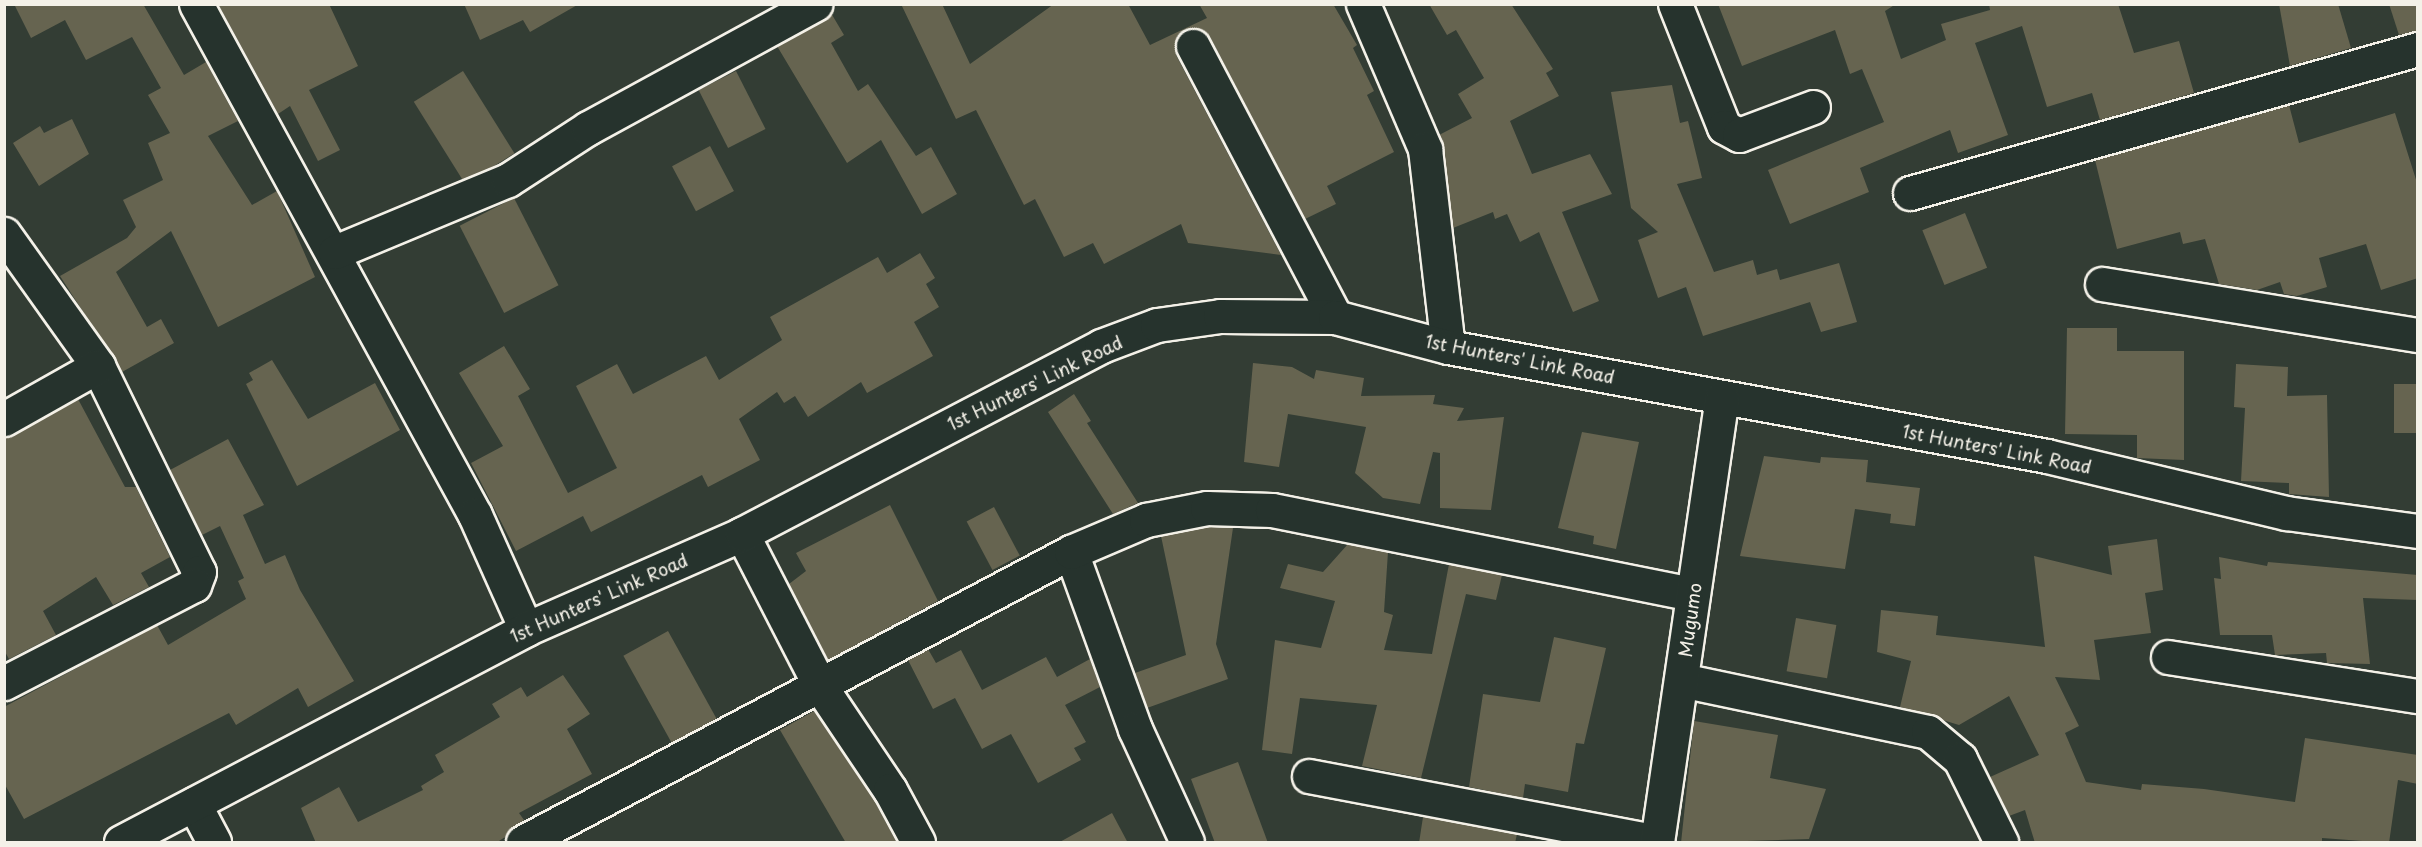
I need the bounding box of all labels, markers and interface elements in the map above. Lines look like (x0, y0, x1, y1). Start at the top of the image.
street label: 1st Hunters' Link Road (942, 330, 1128, 436)
street label: 1st Hunters' Link Road (1422, 330, 1618, 388)
street label: 1st Hunters' Link Road (1899, 420, 2095, 478)
street label: 1st Hunters' Link Road (505, 548, 693, 648)
street label: Mugumo (1674, 582, 1706, 658)

